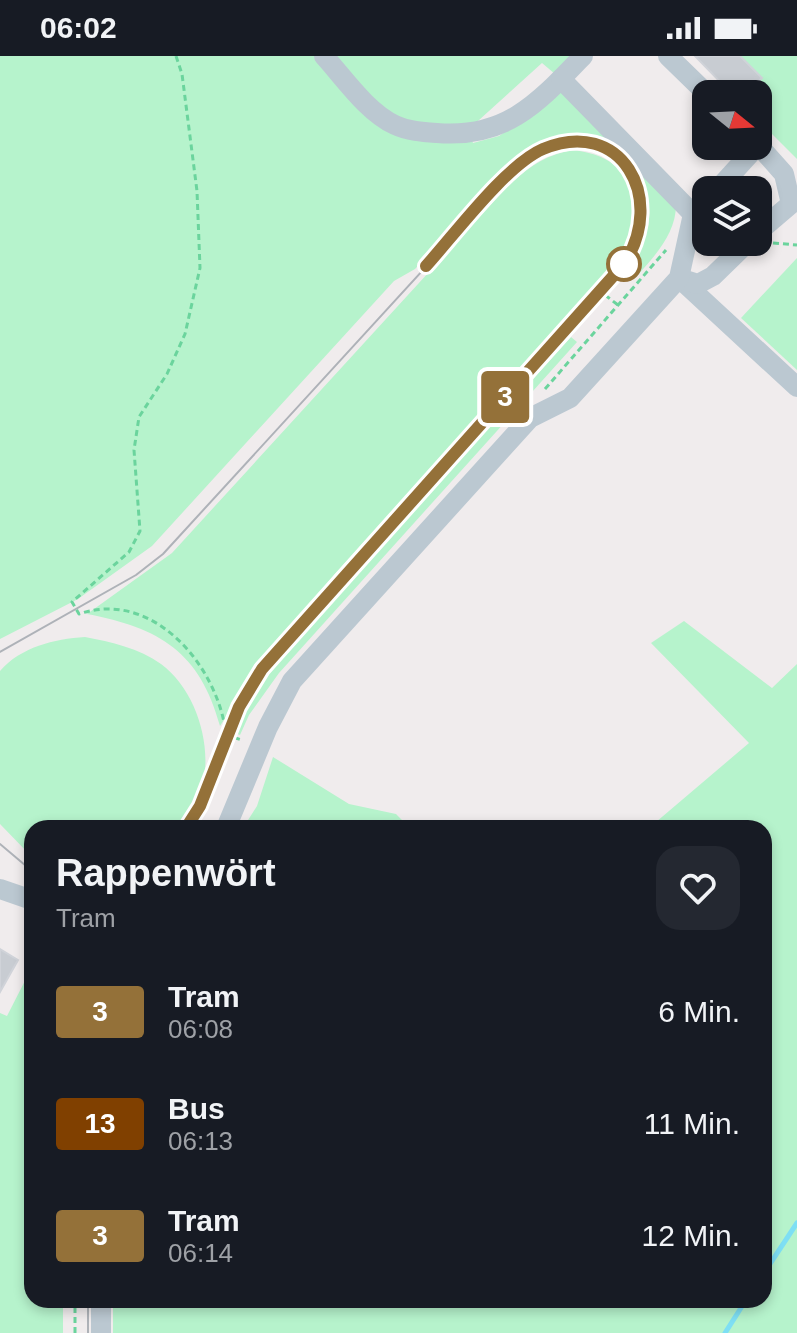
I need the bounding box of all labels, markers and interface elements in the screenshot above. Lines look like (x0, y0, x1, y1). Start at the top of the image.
text: 06:02 (40, 11, 117, 44)
north arrow (692, 80, 772, 160)
map controls (692, 80, 772, 256)
button: layers (692, 176, 772, 256)
unlabelled marker (607, 247, 641, 281)
line badge: 3 (479, 371, 531, 423)
text: 3 (497, 381, 513, 412)
button: heart (656, 846, 740, 930)
text: Rappenwört (56, 852, 276, 894)
text: Tram (56, 903, 116, 933)
text: Tram (168, 980, 240, 1013)
text: 6 Min. (658, 995, 740, 1028)
text: 3 (92, 996, 108, 1027)
text: 06:08 (168, 1014, 233, 1044)
text: Bus (168, 1092, 225, 1125)
text: 11 Min. (644, 1107, 740, 1140)
text: 13 (84, 1108, 116, 1139)
text: 06:13 (168, 1126, 233, 1156)
text: Tram (168, 1204, 240, 1237)
text: 12 Min. (642, 1219, 740, 1252)
text: 3 (92, 1220, 108, 1251)
text: 06:14 (168, 1238, 233, 1268)

